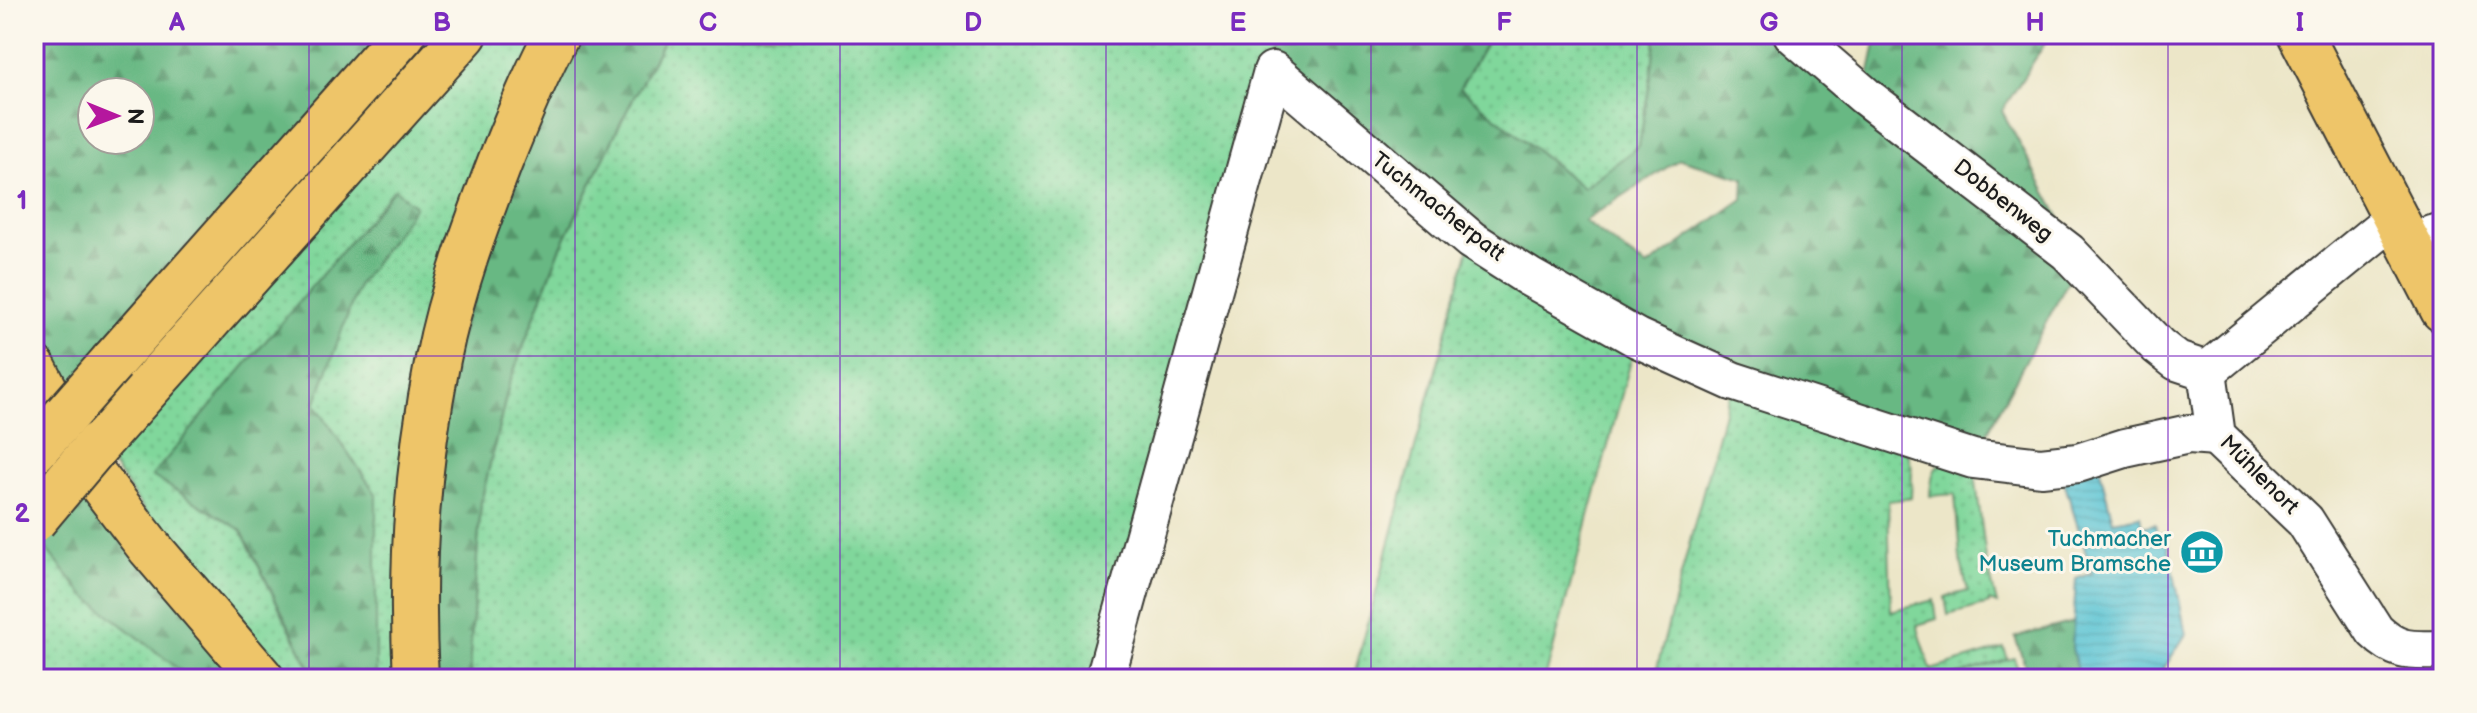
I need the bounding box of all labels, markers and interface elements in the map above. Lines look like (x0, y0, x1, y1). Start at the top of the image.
text: A (168, 8, 185, 39)
text: B (433, 8, 451, 39)
text: C (699, 8, 717, 39)
text: D (964, 8, 982, 39)
text: E (1230, 8, 1247, 39)
text: F (1496, 8, 1512, 39)
text: G (1759, 8, 1779, 39)
text: H (2025, 8, 2045, 39)
text: I (2296, 8, 2304, 39)
north arrow (76, 76, 156, 156)
text: N (121, 108, 148, 125)
street label: Tuchmacherpatt (1366, 147, 1510, 268)
street label: Dobbenweg (1948, 154, 2058, 248)
text: 1 (17, 186, 27, 217)
street label: Mühlenort (2214, 430, 2304, 520)
text: 2 (14, 499, 30, 530)
place label: Tuchmacher Museum Bramsche (1978, 526, 2172, 578)
museum icon: Tuchmacher Museum Bramsche (2178, 528, 2226, 576)

